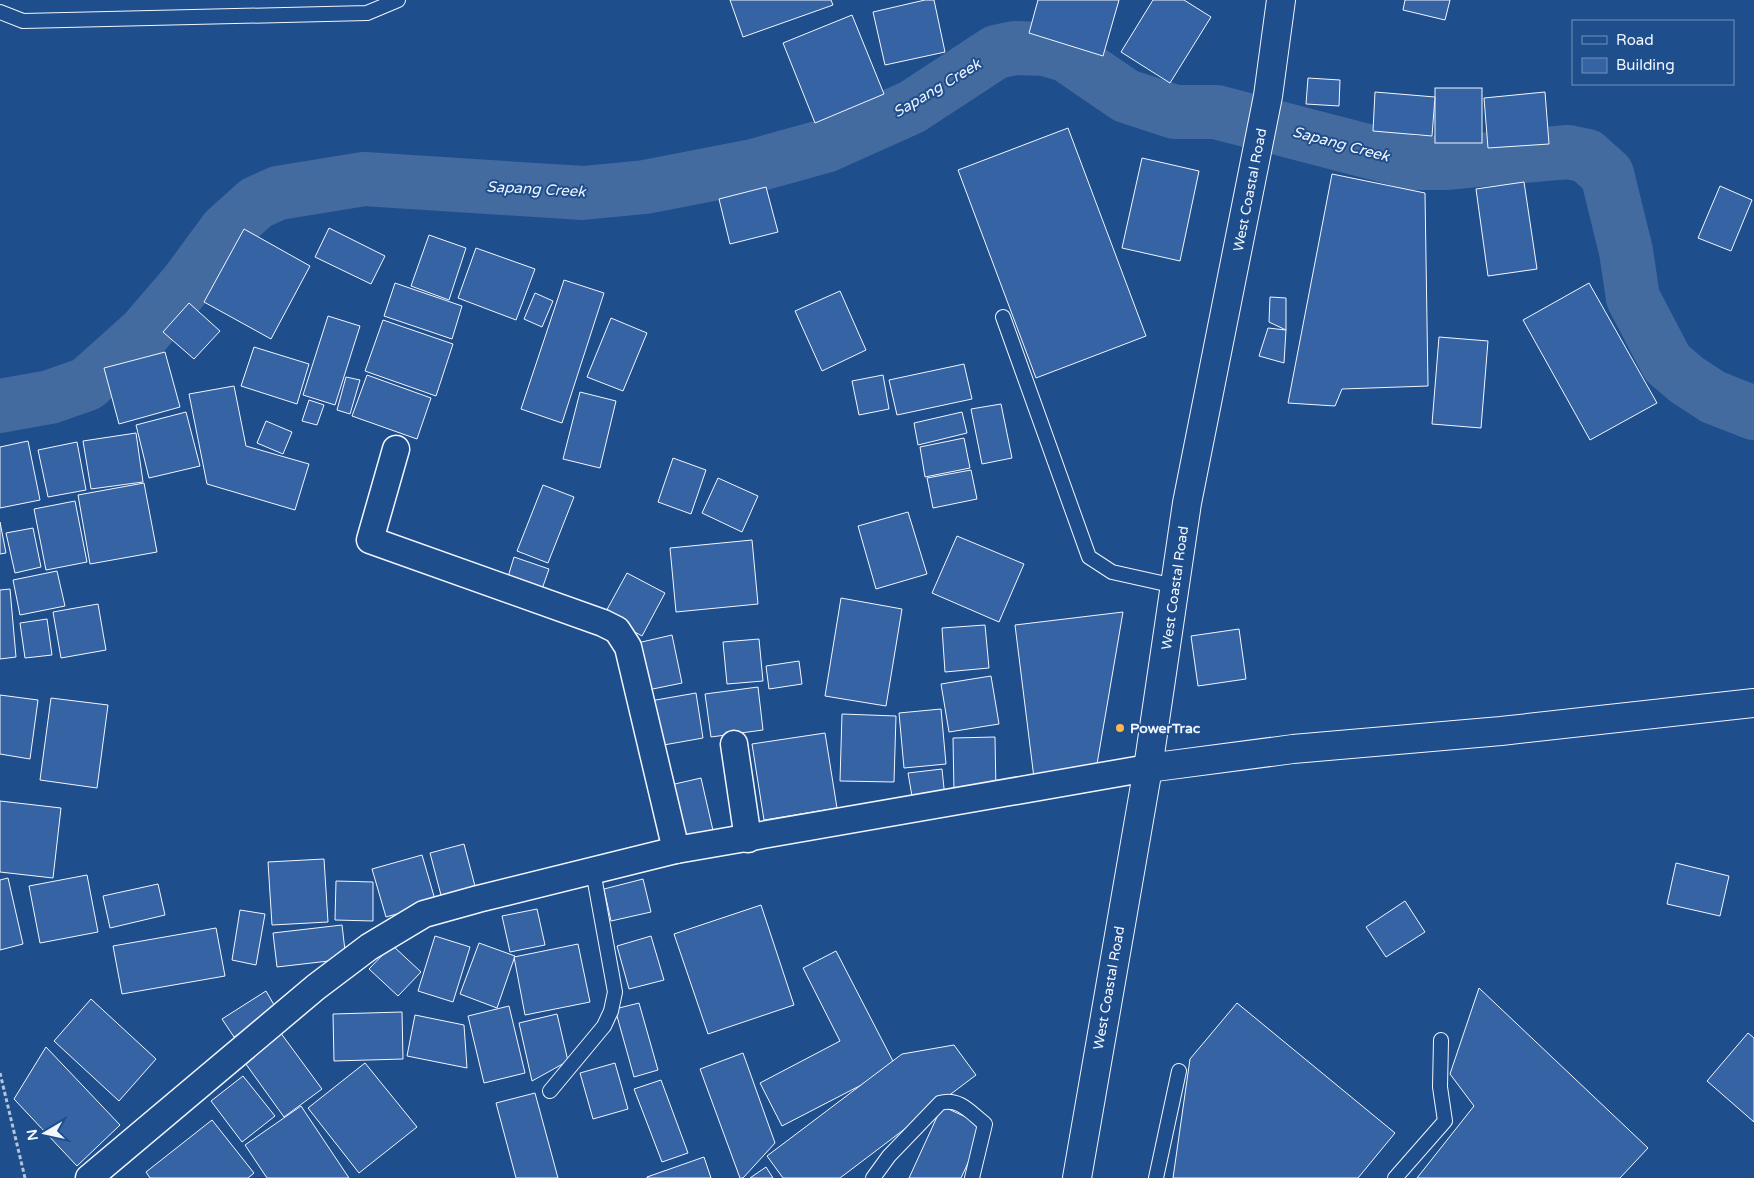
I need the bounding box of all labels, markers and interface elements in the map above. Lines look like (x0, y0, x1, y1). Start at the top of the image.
legend (1572, 20, 1734, 85)
text: Road (1616, 31, 1654, 49)
water label: Sapang Creek (890, 54, 986, 121)
text: Building (1616, 56, 1675, 74)
water label: Sapang Creek (1291, 122, 1393, 166)
street label: West Coastal Road (1230, 127, 1270, 253)
water label: Sapang Creek (486, 177, 588, 201)
street label: West Coastal Road (1158, 525, 1192, 651)
place label: PowerTrac (1130, 720, 1201, 737)
marker: PowerTrac (1114, 722, 1126, 734)
street label: West Coastal Road (1090, 925, 1128, 1051)
north arrow (20, 1108, 70, 1158)
text: N (23, 1128, 42, 1142)

